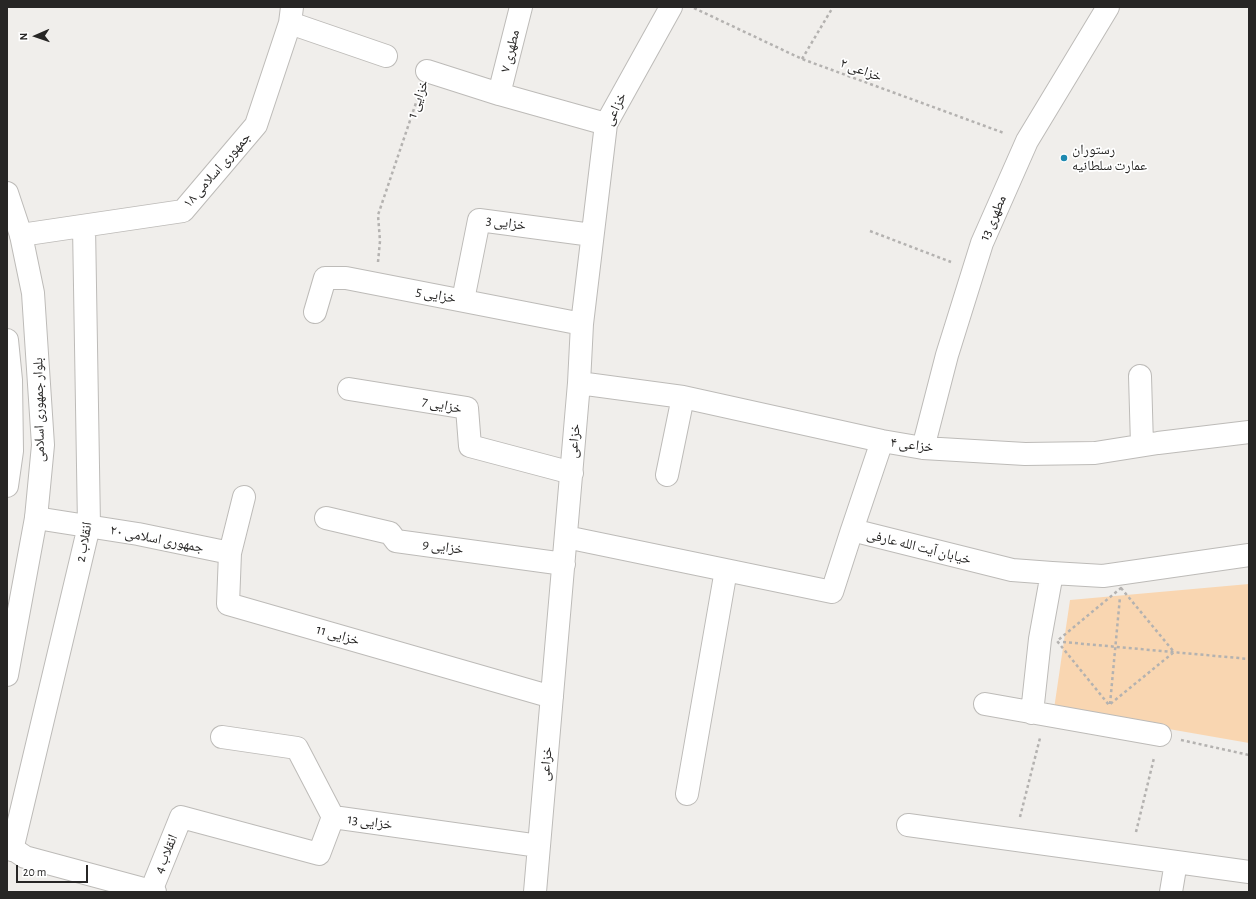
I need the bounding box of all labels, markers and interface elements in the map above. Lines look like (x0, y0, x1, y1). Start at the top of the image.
north arrow (16, 16, 56, 56)
street label: مطهری ۷ (497, 28, 523, 74)
text: N (18, 32, 29, 40)
street label: خزاعی ۲ (838, 55, 884, 85)
street label: خزایی 1 (404, 78, 432, 120)
street label: خزاعی (600, 90, 630, 128)
street label: جمهوری اسلامی ۱۸ (180, 129, 254, 211)
place label: رستوران عمارت سلطانیه (1072, 142, 1147, 174)
marker: رستوران عمارت سلطانیه (1059, 153, 1069, 163)
street label: مطهری 13 (976, 193, 1010, 243)
street label: خزایی 3 (485, 212, 527, 234)
street label: خزایی 5 (415, 283, 457, 307)
street label: بلوار جمهوری اسلامی (30, 357, 48, 463)
street label: خزایی 7 (420, 393, 464, 417)
street label: خزاعی (564, 423, 584, 459)
street label: خزاعی ۴ (890, 434, 934, 456)
street label: انقلاب 2 (72, 521, 96, 563)
street label: جمهوری اسلامی ۲۰ (109, 522, 205, 556)
street label: خیابان آیت الله عارفی (865, 526, 973, 568)
street label: خزایی 9 (421, 536, 465, 558)
street label: خزایی 11 (314, 621, 362, 649)
street label: خزاعی (536, 746, 556, 782)
street label: خزایی 13 (346, 811, 394, 833)
street label: انقلاب 4 (151, 832, 181, 876)
scale bar (18, 857, 90, 883)
text: 20 m (23, 866, 46, 878)

